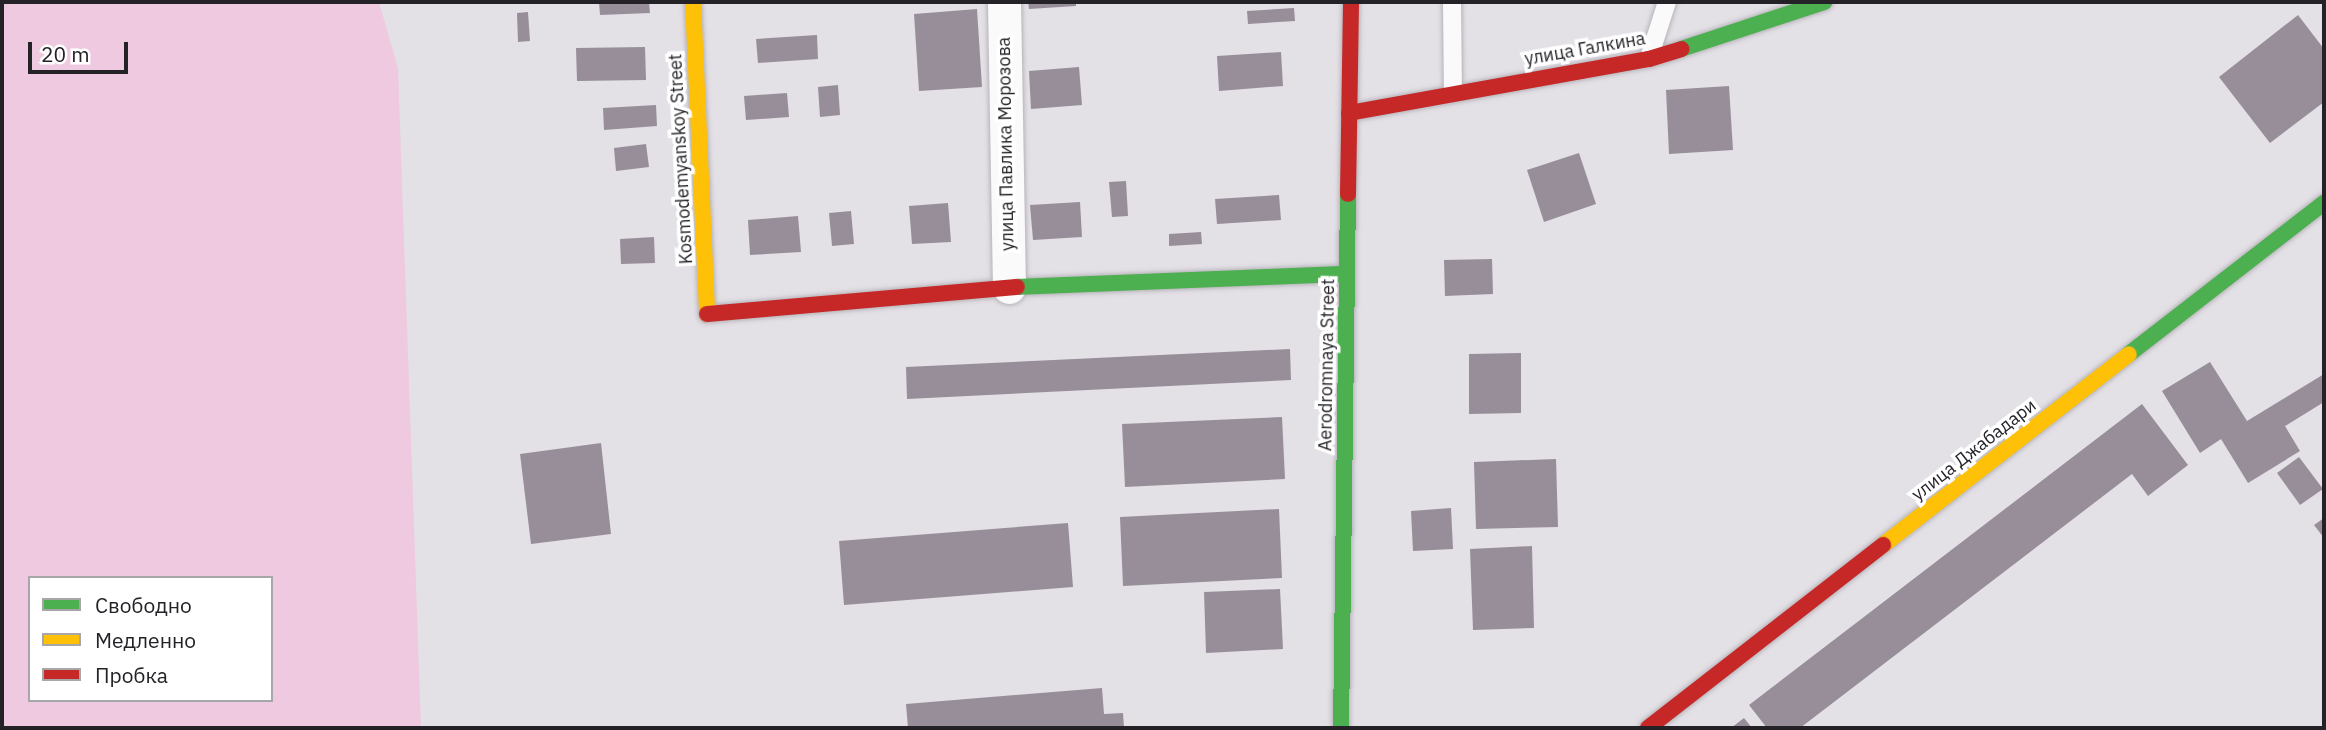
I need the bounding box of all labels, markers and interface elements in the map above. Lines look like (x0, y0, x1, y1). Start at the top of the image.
scale bar (32, 28, 131, 72)
street label: улица Галкина (1523, 28, 1647, 70)
street label: улица Павлика Морозова (993, 37, 1019, 251)
text: 20 m (41, 40, 90, 68)
street label: Kosmodemyanskoy Street (665, 53, 697, 265)
street label: Aerodromnaya Street (1315, 279, 1339, 451)
street label: улица Джабадари (1907, 395, 2041, 505)
legend (28, 576, 273, 702)
text: Свободно (95, 591, 192, 619)
text: Медленно (95, 626, 196, 654)
text: Пробка (95, 661, 168, 689)

